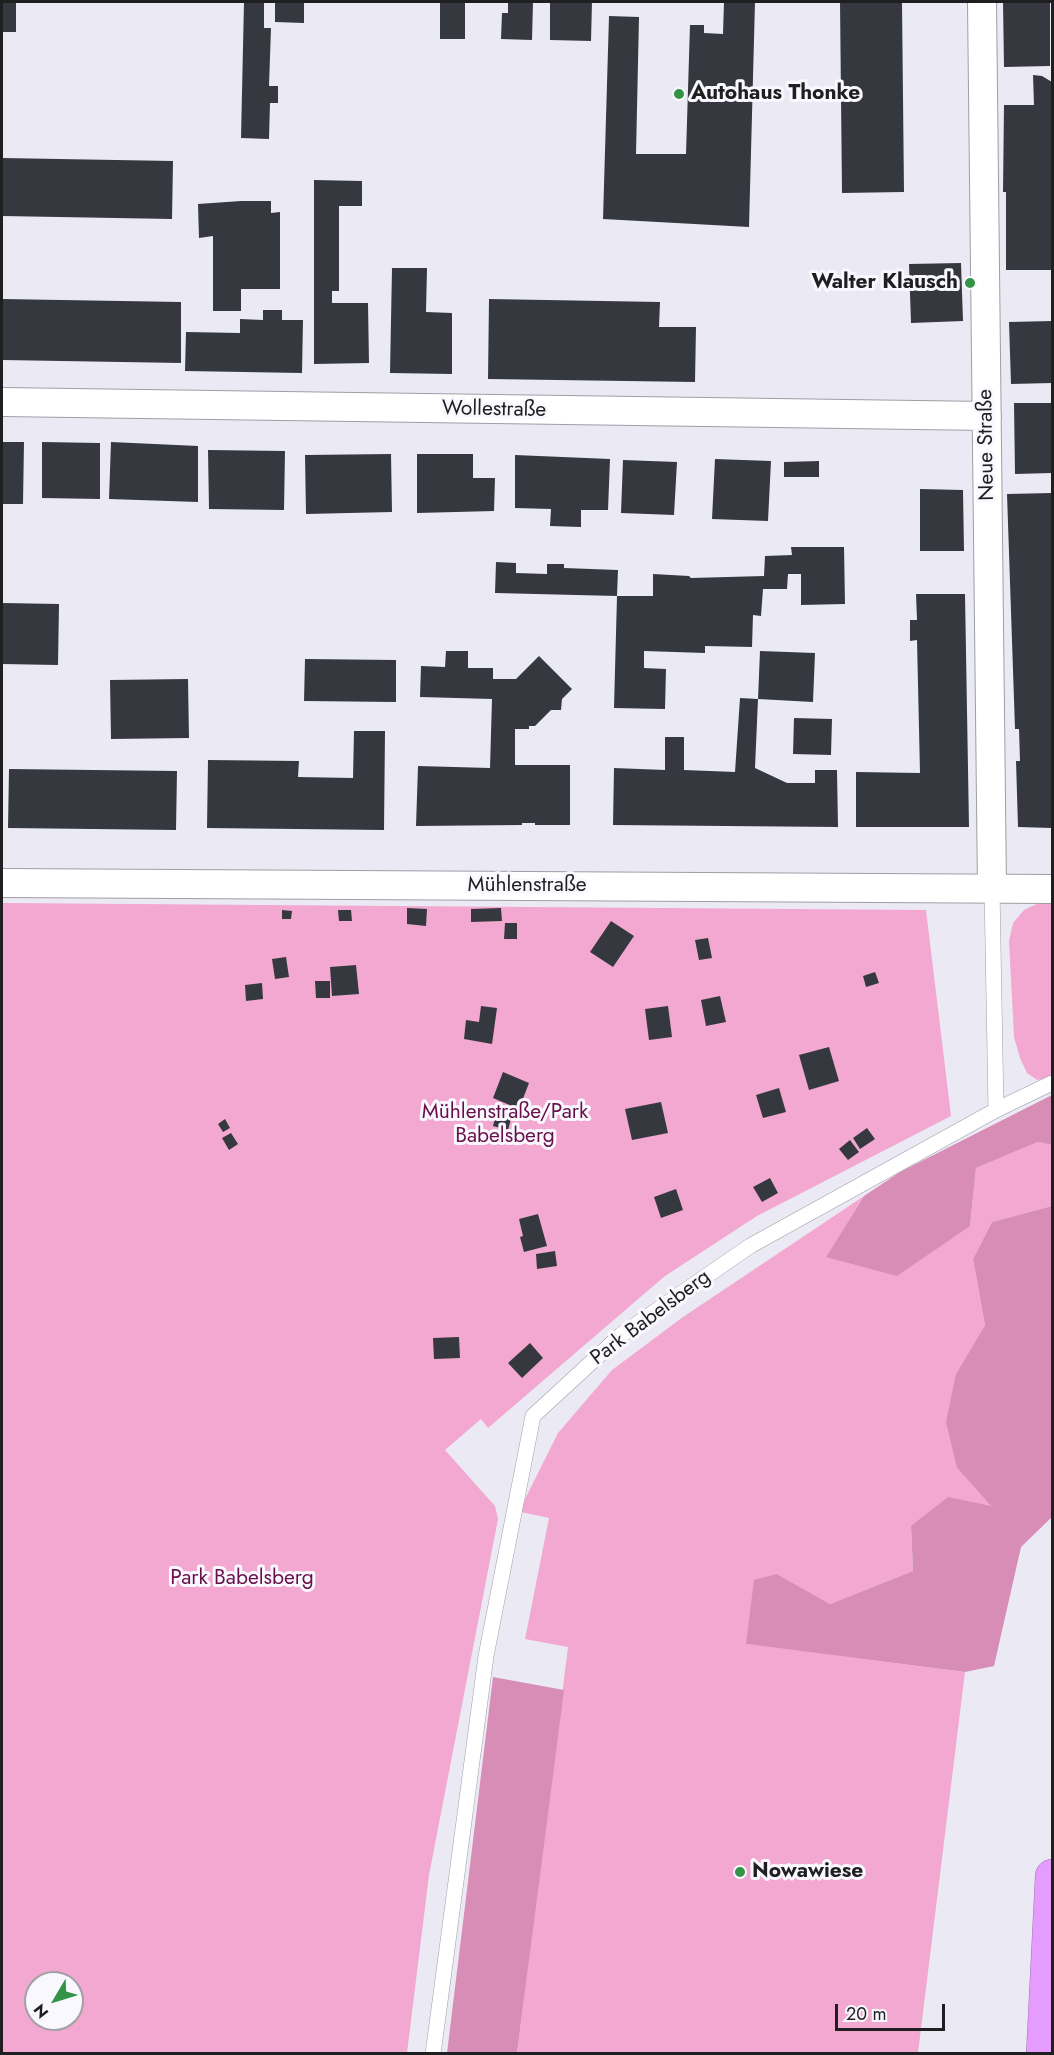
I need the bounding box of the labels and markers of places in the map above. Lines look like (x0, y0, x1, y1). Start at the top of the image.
place label: Autohaus Thonke (691, 81, 860, 107)
marker: Autohaus Thonke (672, 87, 686, 101)
place label: Walter Klausch (811, 270, 958, 296)
marker: Walter Klausch (963, 276, 977, 290)
place label: Nowawiese (752, 1859, 863, 1885)
marker: Nowawiese (733, 1865, 747, 1879)

